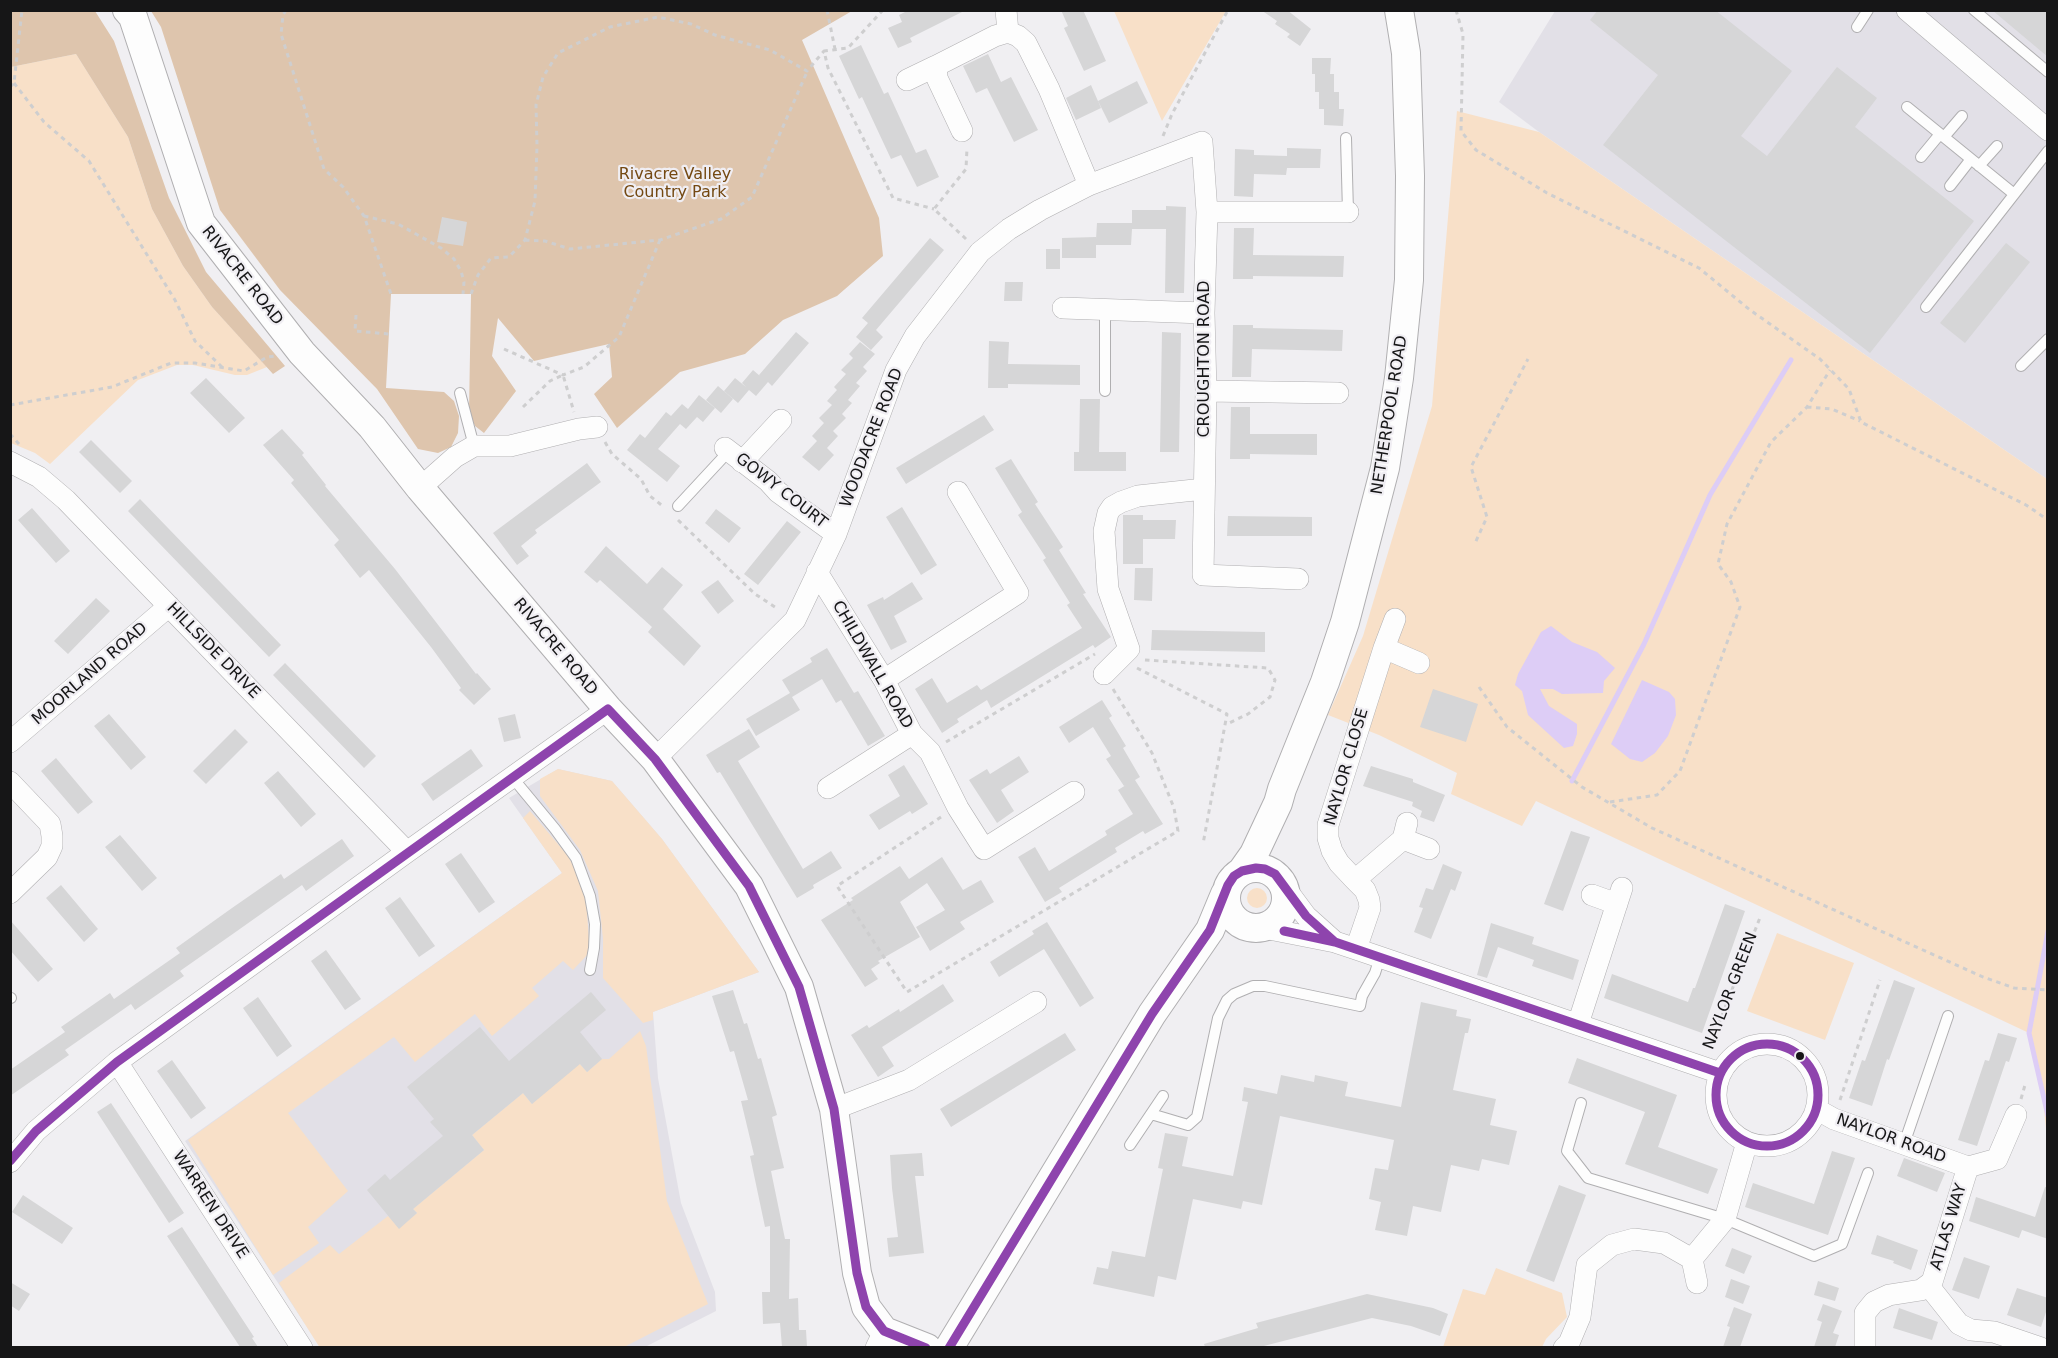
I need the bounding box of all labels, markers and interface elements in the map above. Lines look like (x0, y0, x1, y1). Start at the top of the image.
park label: Rivacre Valley Country Park (619, 165, 731, 203)
street label: RIVACRE ROAD (197, 223, 287, 329)
street label: CROUGHTON ROAD (1195, 280, 1215, 438)
street label: NETHERPOOL ROAD (1368, 334, 1412, 496)
street label: WOODACRE ROAD (837, 366, 907, 510)
street label: GOWY COURT (731, 449, 831, 533)
street label: RIVACRE ROAD (509, 595, 601, 699)
street label: CHILDWALL ROAD (828, 598, 916, 732)
street label: HILLSIDE DRIVE (162, 599, 264, 703)
street label: MOORLAND ROAD (28, 619, 152, 729)
street label: NAYLOR CLOSE (1321, 706, 1373, 828)
street label: NAYLOR GREEN (1700, 930, 1762, 1052)
unlabelled marker (1794, 1050, 1806, 1062)
street label: NAYLOR ROAD (1834, 1110, 1948, 1168)
street label: WARREN DRIVE (168, 1148, 252, 1262)
street label: ATLAS WAY (1927, 1181, 1971, 1273)

